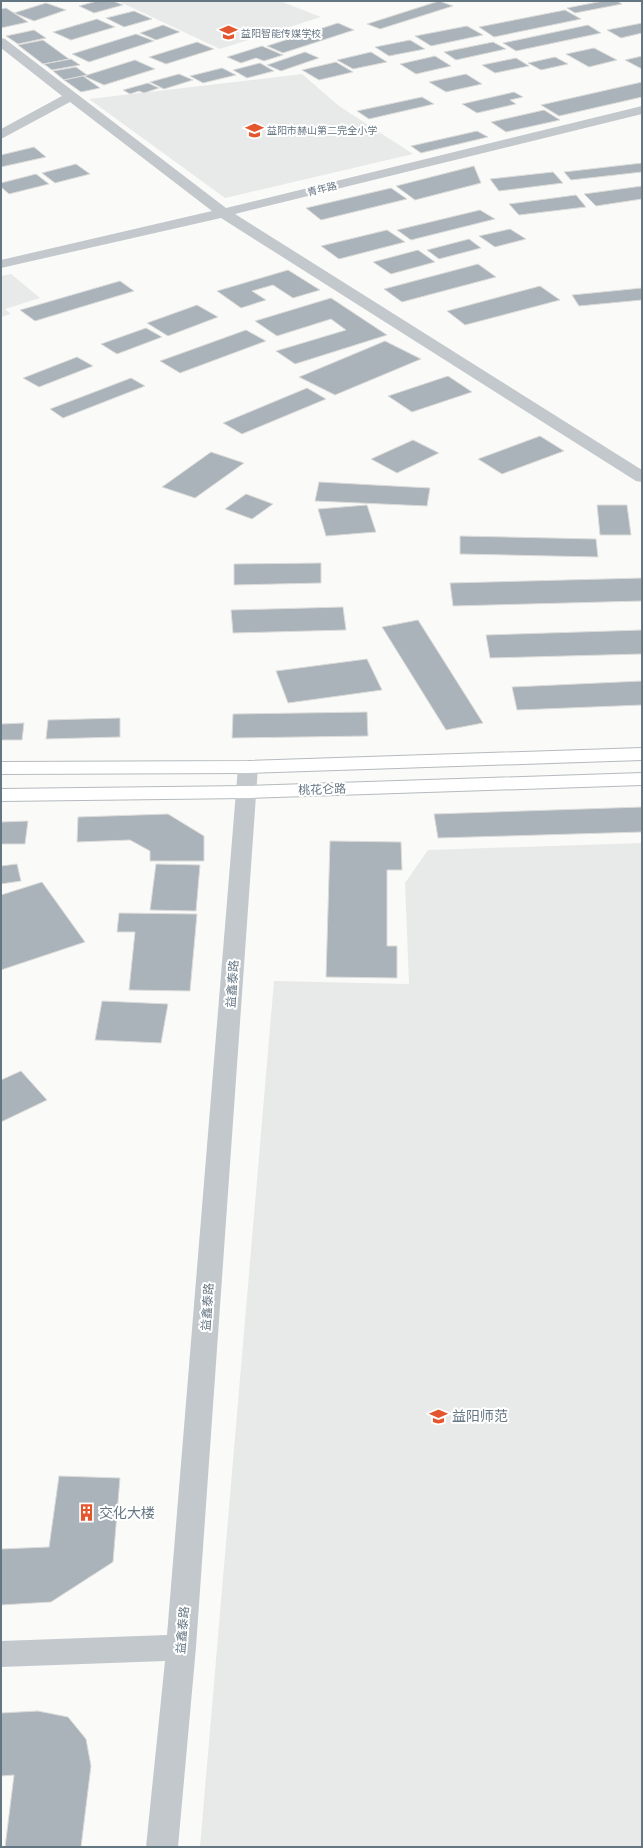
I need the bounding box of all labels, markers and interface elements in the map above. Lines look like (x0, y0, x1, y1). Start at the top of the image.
school or university icon: 益阳智能传媒学校 (218, 23, 238, 43)
place label: 益阳智能传媒学校 (241, 27, 321, 40)
school or university icon: 益阳市赫山第二完全小学 (244, 120, 264, 140)
place label: 益阳市赫山第二完全小学 (267, 124, 377, 137)
street label: 青年路 (306, 179, 338, 199)
street label: 桃花仑路 (298, 781, 346, 797)
street label: 益鑫泰路 (223, 960, 241, 1008)
street label: 益鑫泰路 (198, 1283, 216, 1331)
school or university icon: 益阳师范 (429, 1406, 449, 1426)
place label: 益阳师范 (452, 1407, 508, 1425)
building icon: 交化大楼 (76, 1503, 96, 1523)
place label: 交化大楼 (99, 1504, 155, 1522)
street label: 益鑫泰路 (172, 1605, 192, 1655)

